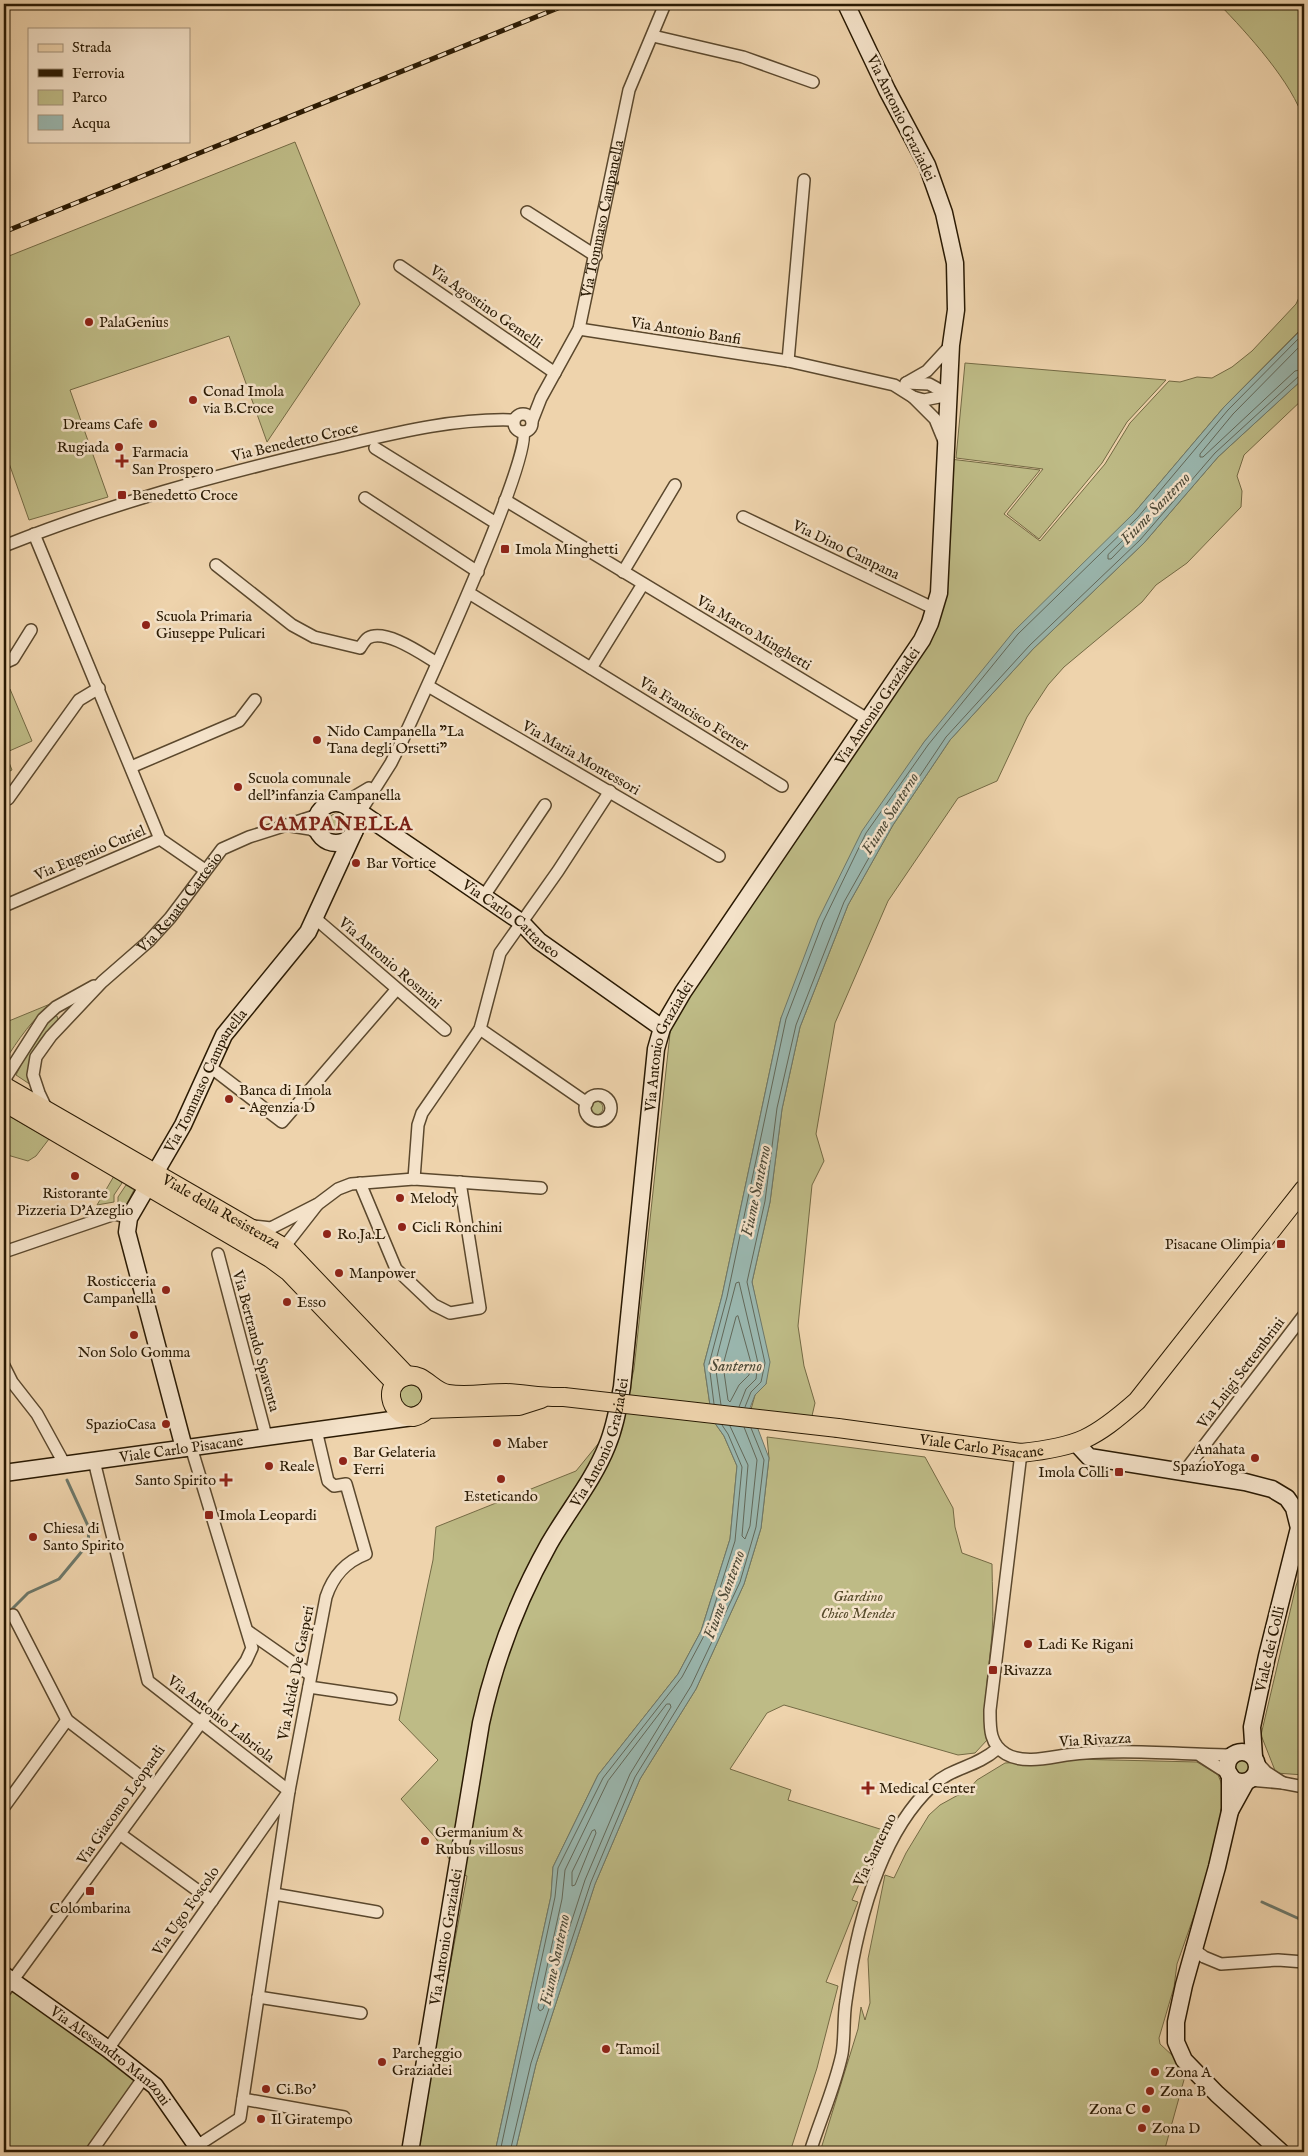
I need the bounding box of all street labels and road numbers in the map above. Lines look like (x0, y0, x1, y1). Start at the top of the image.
street label: Via Antonio Graziadei (862, 51, 940, 184)
street label: Via Tommaso Campanella (576, 138, 628, 300)
street label: Via Agostino Gemelli (425, 260, 546, 353)
street label: Via Antonio Banfi (629, 313, 743, 349)
street label: Via Benedetto Croce (229, 418, 360, 466)
street label: Via Dino Campana (788, 515, 903, 584)
street label: Via Marco Minghetti (692, 591, 815, 675)
street label: Via Antonio Graziadei (830, 643, 924, 769)
street label: Via Francisco Ferrer (635, 672, 753, 756)
street label: Via Maria Montessori (518, 716, 644, 800)
street label: Via Eugenio Curiel (31, 821, 149, 885)
street label: Via Renato Cartesio (132, 848, 226, 957)
street label: Via Carlo Cattaneo (458, 875, 564, 962)
street label: Via Antonio Rosmini (334, 912, 445, 1013)
street label: Via Antonio Graziadei (640, 977, 698, 1114)
street label: Via Tommaso Campanella (159, 1004, 251, 1157)
street label: Viale della Resistenza (158, 1169, 285, 1253)
street label: Via Bertrando Spaventa (228, 1267, 284, 1414)
street label: Via Luigi Settembrini (1192, 1314, 1289, 1433)
street label: Via Antonio Graziadei (565, 1377, 632, 1511)
street label: Viale Carlo Pisacane (917, 1430, 1045, 1463)
street label: Viale Carlo Pisacane (117, 1431, 245, 1467)
street label: Via Alcide De Gasperi (273, 1604, 318, 1743)
street label: Viale dei Colli (1251, 1604, 1289, 1695)
street label: Via Antonio Labriola (163, 1670, 279, 1767)
street label: Via Rivazza (1057, 1729, 1132, 1751)
street label: Via Giacomo Leopardi (72, 1742, 169, 1869)
street label: Via Santerno (849, 1810, 901, 1891)
street label: Via Ugo Foscolo (148, 1863, 224, 1960)
street label: Via Antonio Graziadei (425, 1867, 466, 2008)
street label: Via Alessandro Manzoni (46, 2001, 175, 2109)

